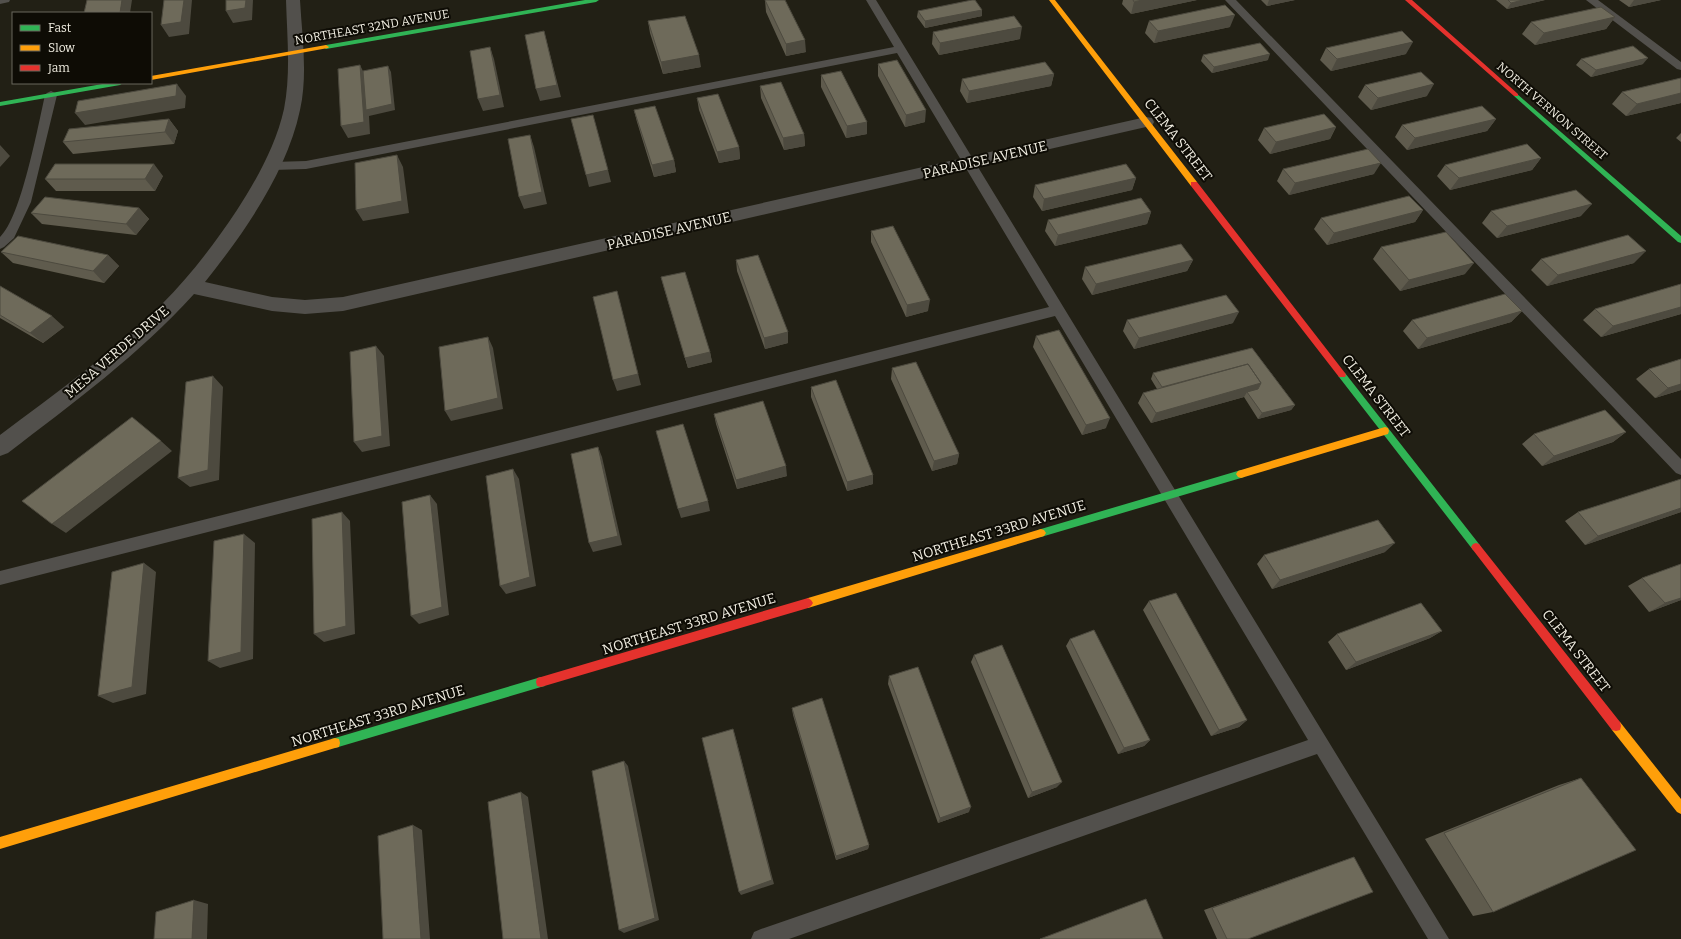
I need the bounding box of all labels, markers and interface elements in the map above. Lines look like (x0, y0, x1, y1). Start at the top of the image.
street label: NORTHEAST 32ND AVENUE (294, 7, 450, 47)
legend (12, 12, 152, 84)
text: Fast (48, 21, 72, 35)
text: Slow (48, 41, 75, 55)
street label: NORTH VERNON STREET (1494, 59, 1610, 163)
text: Jam (47, 61, 70, 75)
street label: CLEMA STREET (1140, 95, 1216, 185)
street label: PARADISE AVENUE (921, 137, 1049, 183)
street label: PARADISE AVENUE (605, 208, 733, 254)
street label: MESA VERDE DRIVE (61, 302, 173, 402)
street label: CLEMA STREET (1338, 351, 1414, 441)
street label: NORTHEAST 33RD AVENUE (910, 496, 1088, 566)
street label: NORTHEAST 33RD AVENUE (600, 589, 778, 659)
street label: CLEMA STREET (1538, 606, 1614, 696)
street label: NORTHEAST 33RD AVENUE (289, 681, 467, 751)

